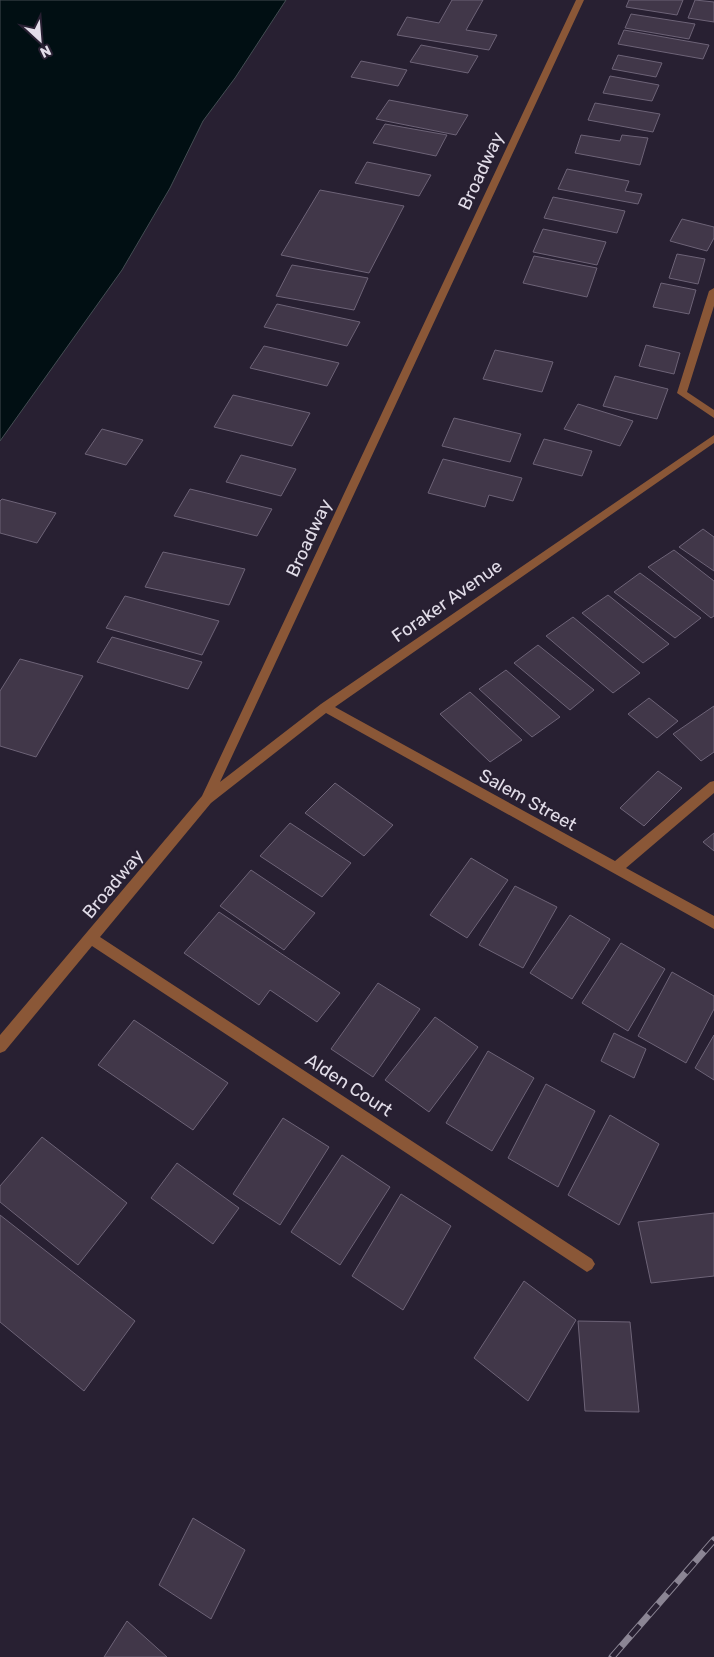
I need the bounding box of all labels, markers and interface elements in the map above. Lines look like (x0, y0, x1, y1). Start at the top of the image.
north arrow (15, 15, 65, 65)
text: N (37, 41, 54, 61)
street label: Broadway (453, 128, 509, 213)
street label: Broadway (281, 495, 337, 580)
street label: Foraker Avenue (388, 555, 506, 647)
street label: Salem Street (475, 764, 581, 836)
street label: Broadway (78, 845, 148, 923)
street label: Alden Court (301, 1049, 397, 1121)

